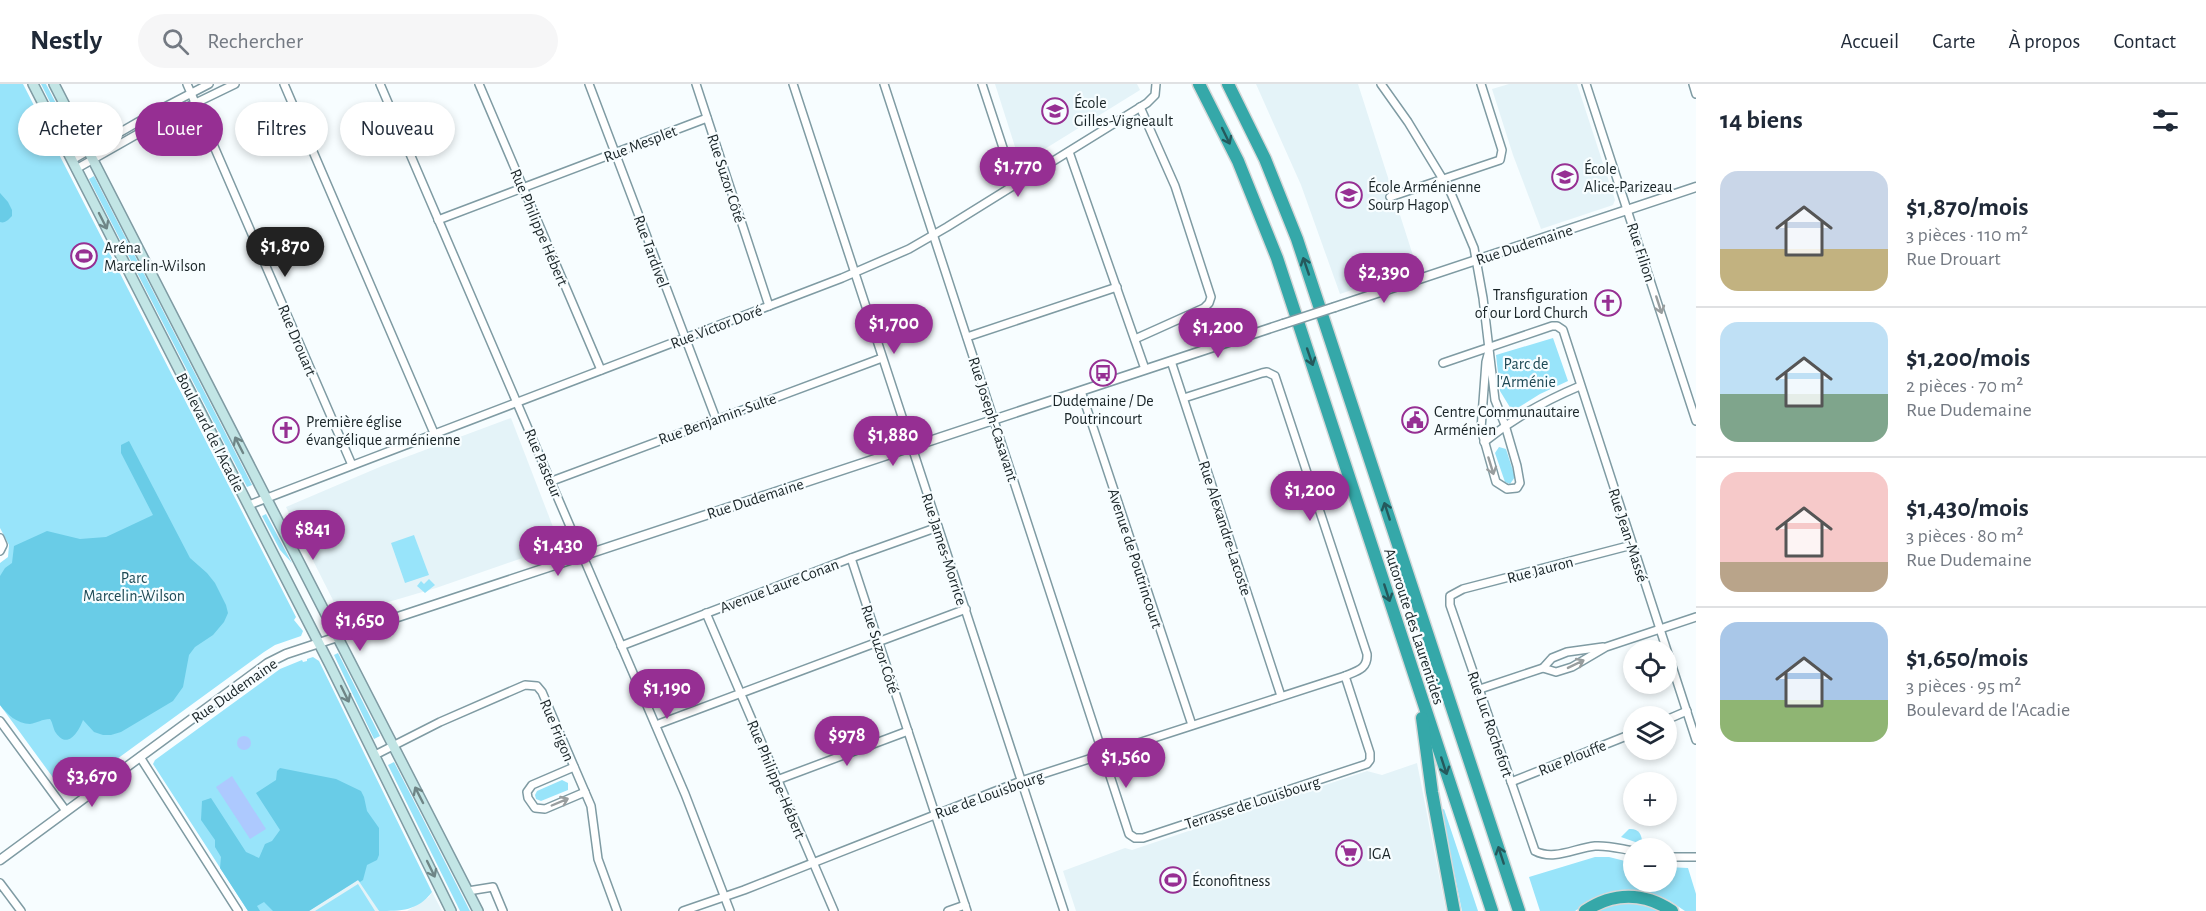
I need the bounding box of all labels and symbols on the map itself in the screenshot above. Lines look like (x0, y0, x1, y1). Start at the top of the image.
place label: École Gilles-Vigneault (1074, 93, 1173, 129)
school or university icon: École Gilles-Vigneault (1040, 96, 1070, 126)
street label: Rue Mesplet (602, 123, 679, 165)
one-way arrow (1221, 126, 1232, 144)
street label: Rue Suzor Côté (704, 132, 748, 225)
pin: $1,770 (969, 147, 1067, 198)
place label: École Alice-Parizeau (1584, 159, 1673, 195)
school or university icon: École Alice-Parizeau (1550, 162, 1580, 192)
street label: Rue Philippe Hébert (507, 167, 571, 288)
place label: École Arménienne Sourp Hagop (1368, 177, 1481, 213)
school or university icon: École Arménienne Sourp Hagop (1334, 180, 1364, 210)
one-way arrow (98, 212, 109, 230)
street label: Rue Tardivel (631, 213, 672, 290)
street label: Rue Filion (1624, 221, 1658, 284)
street label: Rue Dudemaine (1474, 222, 1575, 268)
pin: $1,870 (236, 227, 334, 278)
place label: Aréna Marcelin-Wilson (104, 240, 206, 274)
sports icon: Aréna Marcelin-Wilson (69, 241, 99, 271)
pin: $2,390 (1335, 253, 1433, 304)
one-way arrow (1300, 257, 1311, 276)
place label: Transfiguration of our Lord Church (1475, 287, 1588, 321)
church icon: Transfiguration of our Lord Church (1593, 288, 1623, 318)
one-way arrow (1654, 295, 1665, 314)
street label: Rue Drouart (275, 302, 319, 378)
street label: Rue Victor Doré (668, 302, 764, 352)
pin: $1,700 (845, 304, 943, 355)
pin: $1,200 (1169, 308, 1267, 359)
one-way arrow (1305, 347, 1316, 366)
street label: Rue Joseph-Casavant (965, 355, 1021, 484)
park label: Parc de l'Arménie (1496, 356, 1556, 390)
bus stop icon: Dudemaine / De Poutrincourt (1088, 358, 1118, 388)
street label: Boulevard de l'Acadie (173, 370, 247, 495)
street label: Rue Benjamin-Sulte (656, 390, 779, 449)
place label: Dudemaine / De Poutrincourt (1052, 393, 1154, 427)
place label: Centre Communautaire Arménien (1434, 404, 1580, 438)
public building icon: Centre Communautaire Arménien (1400, 405, 1430, 435)
place label: Première église évangélique arménienne (306, 414, 461, 448)
church icon: Première église évangélique arménienne (271, 415, 301, 445)
pin: $1,880 (844, 416, 942, 467)
street label: Rue Pasteur (521, 426, 565, 501)
one-way arrow (233, 437, 245, 455)
one-way arrow (1486, 456, 1497, 475)
street label: Rue Alexandre-Lacoste (1196, 459, 1254, 598)
pin: $1,200 (1261, 471, 1359, 522)
street label: Rue Dudemaine (705, 476, 806, 522)
street label: Avenue de Poutrincourt (1105, 486, 1165, 630)
street label: Rue Jean-Massé (1605, 486, 1651, 584)
street label: Rue James-Morrice (918, 491, 970, 607)
one-way arrow (1381, 502, 1392, 521)
pin: $841 (277, 510, 349, 561)
pin: $1,430 (509, 526, 607, 577)
street label: Autoroute des Laurentides (1381, 546, 1447, 707)
street label: Rue Jauron (1505, 553, 1575, 586)
street label: Avenue Laure Conan (718, 556, 841, 616)
park label: Parc Marcelin-Wilson (83, 570, 185, 604)
one-way arrow (1382, 583, 1393, 602)
pin: $1,650 (311, 601, 409, 652)
street label: Rue Suzor Côté (858, 603, 902, 696)
street label: Rue Dudemaine (189, 655, 280, 726)
one-way arrow (1566, 658, 1584, 670)
pin: $1,190 (618, 669, 716, 720)
street label: Rue Luc Rochefort (1464, 669, 1516, 779)
one-way arrow (340, 685, 351, 703)
street label: Rue Frigon (537, 697, 577, 764)
pin: $978 (811, 716, 883, 767)
street label: Rue Philippe-Hébert (744, 718, 808, 841)
street label: Rue Plouffe (1536, 737, 1609, 779)
pin: $1,560 (1077, 738, 1175, 789)
one-way arrow (1439, 756, 1450, 774)
pin: $3,670 (43, 757, 141, 808)
street label: Rue de Louisbourg (933, 768, 1046, 822)
street label: Terrasse de Louisbourg (1183, 773, 1322, 832)
one-way arrow (413, 787, 424, 805)
one-way arrow (551, 796, 569, 807)
supermarket icon: IGA (1334, 838, 1364, 868)
place label: IGA (1368, 846, 1391, 862)
one-way arrow (1494, 846, 1505, 865)
one-way arrow (425, 860, 437, 878)
sports icon: Éconofitness (1158, 865, 1188, 895)
place label: Éconofitness (1192, 871, 1270, 889)

